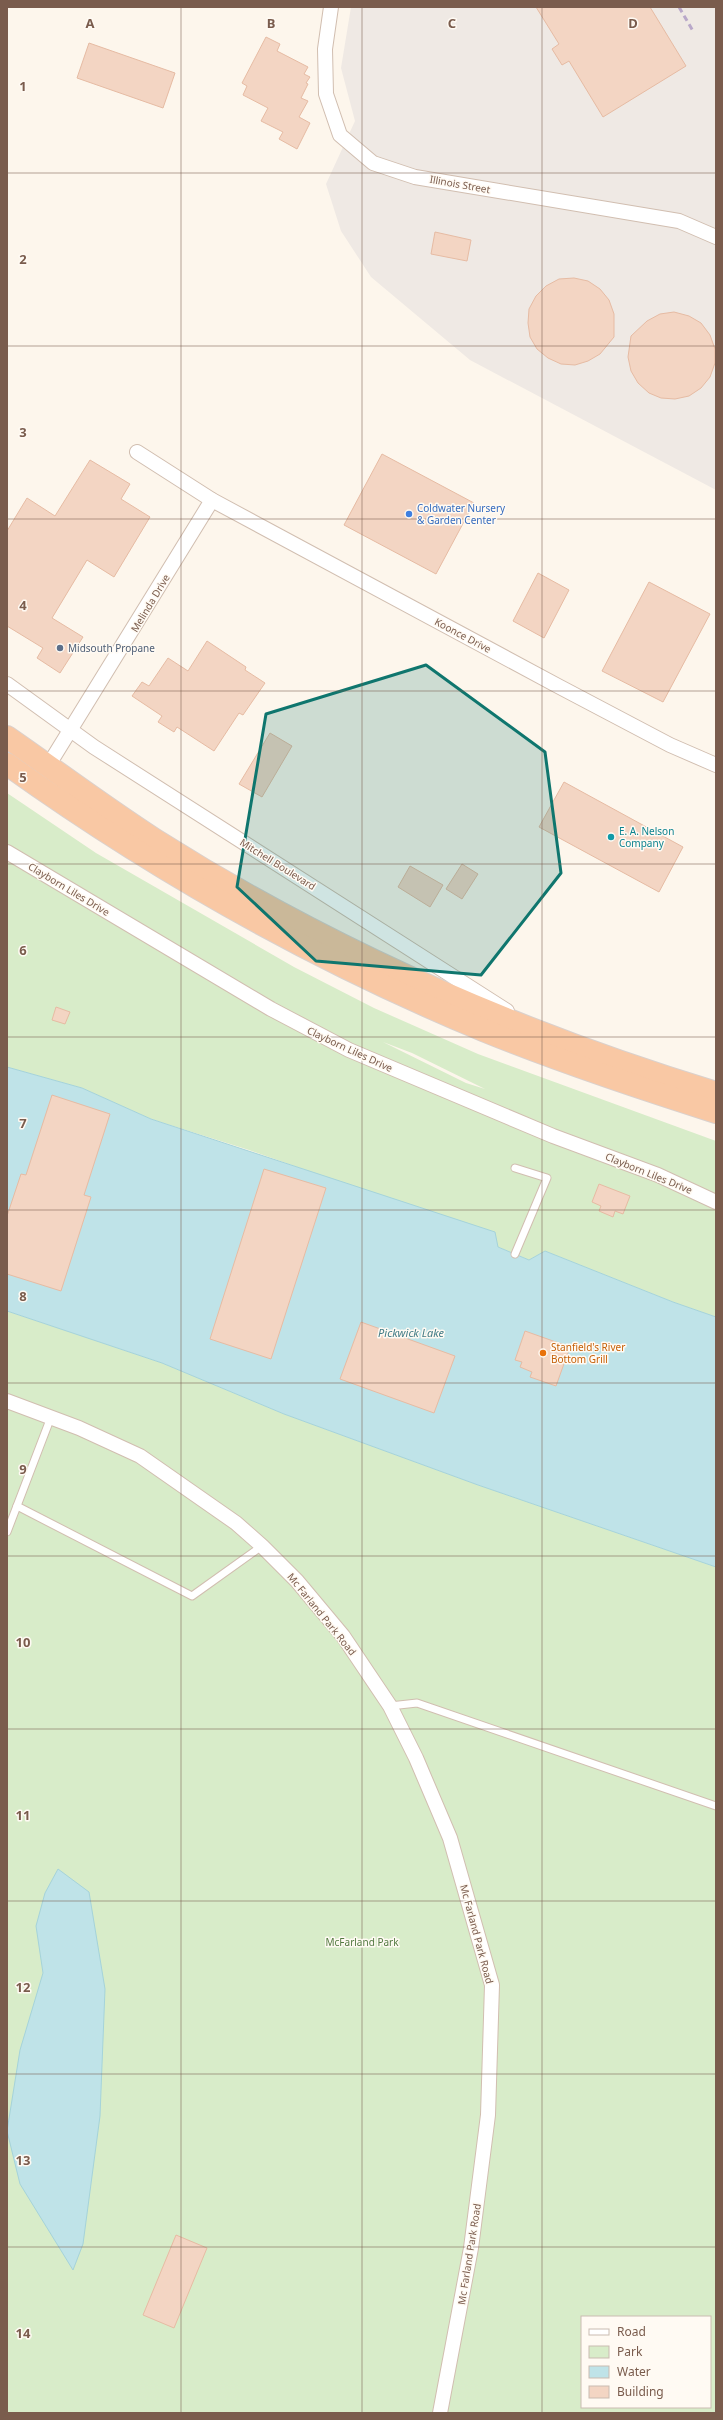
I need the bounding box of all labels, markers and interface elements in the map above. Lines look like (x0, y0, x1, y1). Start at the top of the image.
text: A (86, 14, 95, 32)
text: B (267, 14, 275, 32)
text: C (448, 14, 456, 32)
text: D (628, 14, 638, 32)
text: 1 (19, 77, 27, 95)
street label: Illinois Street (429, 172, 492, 196)
text: 2 (19, 250, 27, 268)
text: 3 (19, 423, 27, 441)
place label: Coldwater Nursery & Garden Center (417, 501, 506, 527)
marker: Coldwater Nursery & Garden Center (404, 509, 414, 519)
street label: Melinda Drive (127, 571, 173, 635)
text: 4 (19, 596, 27, 614)
street label: Koonce Drive (432, 614, 494, 656)
place label: Midsouth Propane (68, 641, 155, 655)
marker: Midsouth Propane (55, 643, 65, 653)
text: 5 (19, 768, 27, 786)
place label: E. A. Nelson Company (619, 824, 674, 850)
marker: E. A. Nelson Company (606, 832, 616, 842)
street label: Mitchell Boulevard (237, 835, 319, 893)
street label: Clayborn Liles Drive (26, 859, 113, 919)
text: 6 (19, 941, 27, 959)
street label: Clayborn Liles Drive (305, 1023, 395, 1075)
text: 7 (19, 1114, 27, 1132)
street label: Clayborn Liles Drive (603, 1149, 695, 1197)
text: 8 (19, 1287, 27, 1305)
water label: Pickwick Lake (378, 1325, 444, 1340)
place label: Stanfield's River Bottom Grill (551, 1340, 625, 1366)
marker: Stanfield's River Bottom Grill (538, 1348, 548, 1358)
text: 9 (19, 1460, 27, 1478)
street label: Mc Farland Park Road (284, 1570, 360, 1658)
text: 10 (16, 1633, 30, 1651)
text: 11 (16, 1806, 30, 1824)
street label: Mc Farland Park Road (457, 1883, 497, 1985)
park label: McFarland Park (325, 1935, 399, 1949)
text: 12 (16, 1978, 30, 1996)
text: 13 (16, 2151, 30, 2169)
street label: Mc Farland Park Road (454, 2202, 484, 2306)
legend (581, 2316, 711, 2408)
text: Road (617, 2323, 646, 2340)
text: 14 (16, 2324, 31, 2342)
text: Park (617, 2343, 643, 2360)
text: Water (617, 2363, 651, 2380)
text: Building (617, 2383, 664, 2400)

